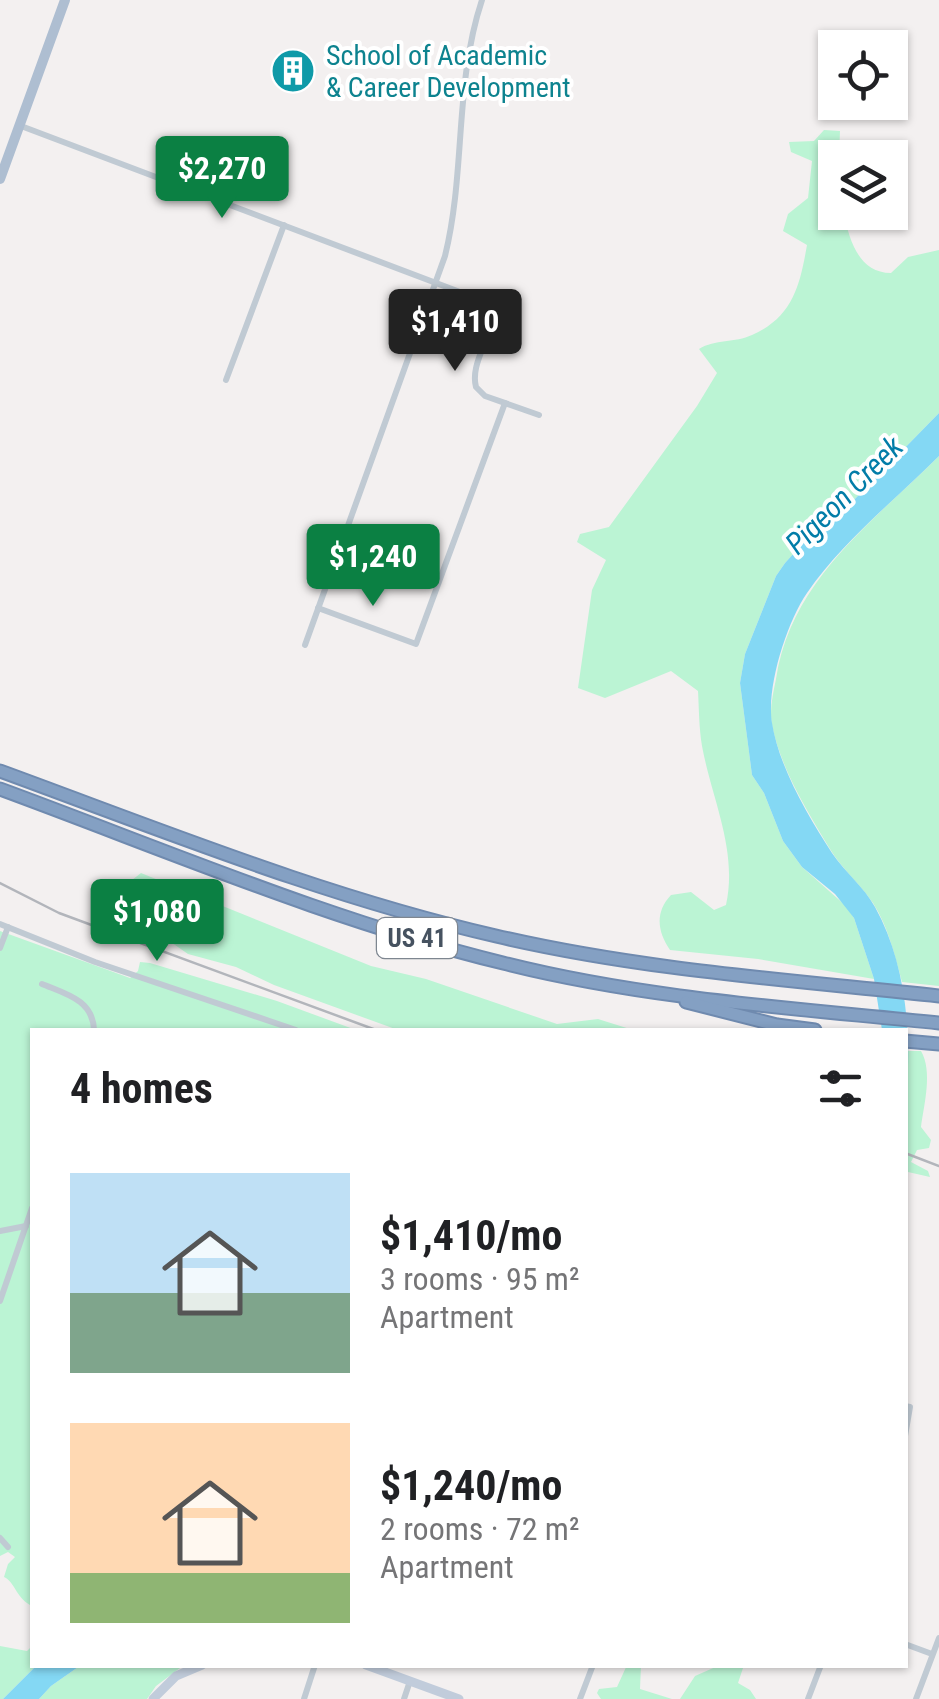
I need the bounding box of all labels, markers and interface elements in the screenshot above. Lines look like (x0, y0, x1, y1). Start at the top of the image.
map controls (818, 30, 908, 230)
button: locate (818, 30, 908, 120)
place label: School of Academic & Career Development (326, 39, 571, 104)
building icon: School of Academic & Career Development (270, 48, 316, 94)
pin: $2,270 (141, 136, 303, 221)
button: layers (818, 140, 908, 230)
text: $2,270 (178, 149, 266, 187)
pin: $1,410 (374, 289, 536, 374)
text: $1,410 (411, 302, 499, 340)
water label: Pigeon Creek (778, 428, 911, 561)
pin: $1,240 (292, 524, 454, 609)
text: $1,240 (329, 537, 417, 575)
pin: $1,080 (76, 879, 238, 964)
text: $1,080 (113, 892, 201, 930)
road number: US 41 (377, 918, 457, 958)
icon: filters (813, 1061, 868, 1116)
text: 4 homes (70, 1064, 213, 1113)
text: $1,410/mo (380, 1211, 562, 1260)
icon: home (150, 1213, 270, 1333)
text: 3 rooms · 95 m² (380, 1260, 579, 1298)
text: Apartment (380, 1298, 514, 1336)
text: $1,240/mo (380, 1461, 562, 1510)
icon: home (150, 1463, 270, 1583)
text: 2 rooms · 72 m² (380, 1510, 579, 1548)
text: Apartment (380, 1548, 514, 1586)

